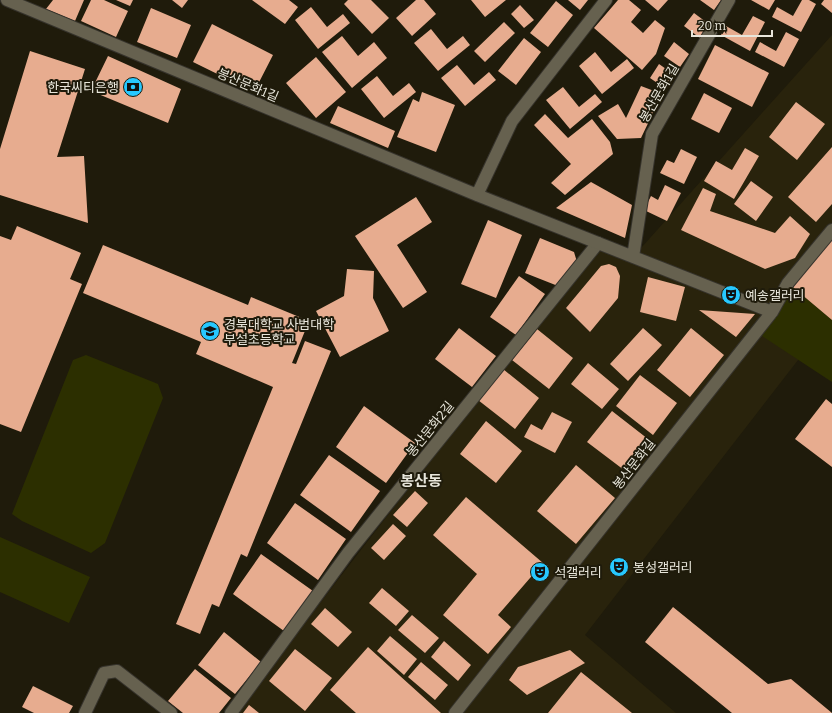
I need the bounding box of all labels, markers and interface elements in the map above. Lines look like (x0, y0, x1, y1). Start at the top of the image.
scale bar (692, 12, 772, 38)
text: 20 m (698, 19, 727, 33)
street label: 봉산문화1길 (636, 61, 682, 125)
street label: 봉산문화1길 (215, 65, 281, 105)
bank icon: 한국씨티은행 (122, 76, 144, 98)
place label: 한국씨티은행 (47, 80, 119, 95)
theatre icon: 예송갤러리 (720, 284, 742, 306)
place label: 예송갤러리 (745, 288, 805, 303)
place label: 경북대학교 사범대학 부설초등학교 (224, 317, 334, 347)
school or university icon: 경북대학교 사범대학 부설초등학교 (199, 320, 221, 342)
street label: 봉산문화2길 (403, 398, 457, 460)
street label: 봉산문화길 (610, 436, 658, 492)
district label: 봉산동 (400, 472, 442, 490)
theatre icon: 봉성갤러리 (608, 556, 630, 578)
place label: 봉성갤러리 (633, 560, 693, 575)
theatre icon: 석갤러리 (529, 561, 551, 583)
place label: 석갤러리 (554, 565, 602, 580)

